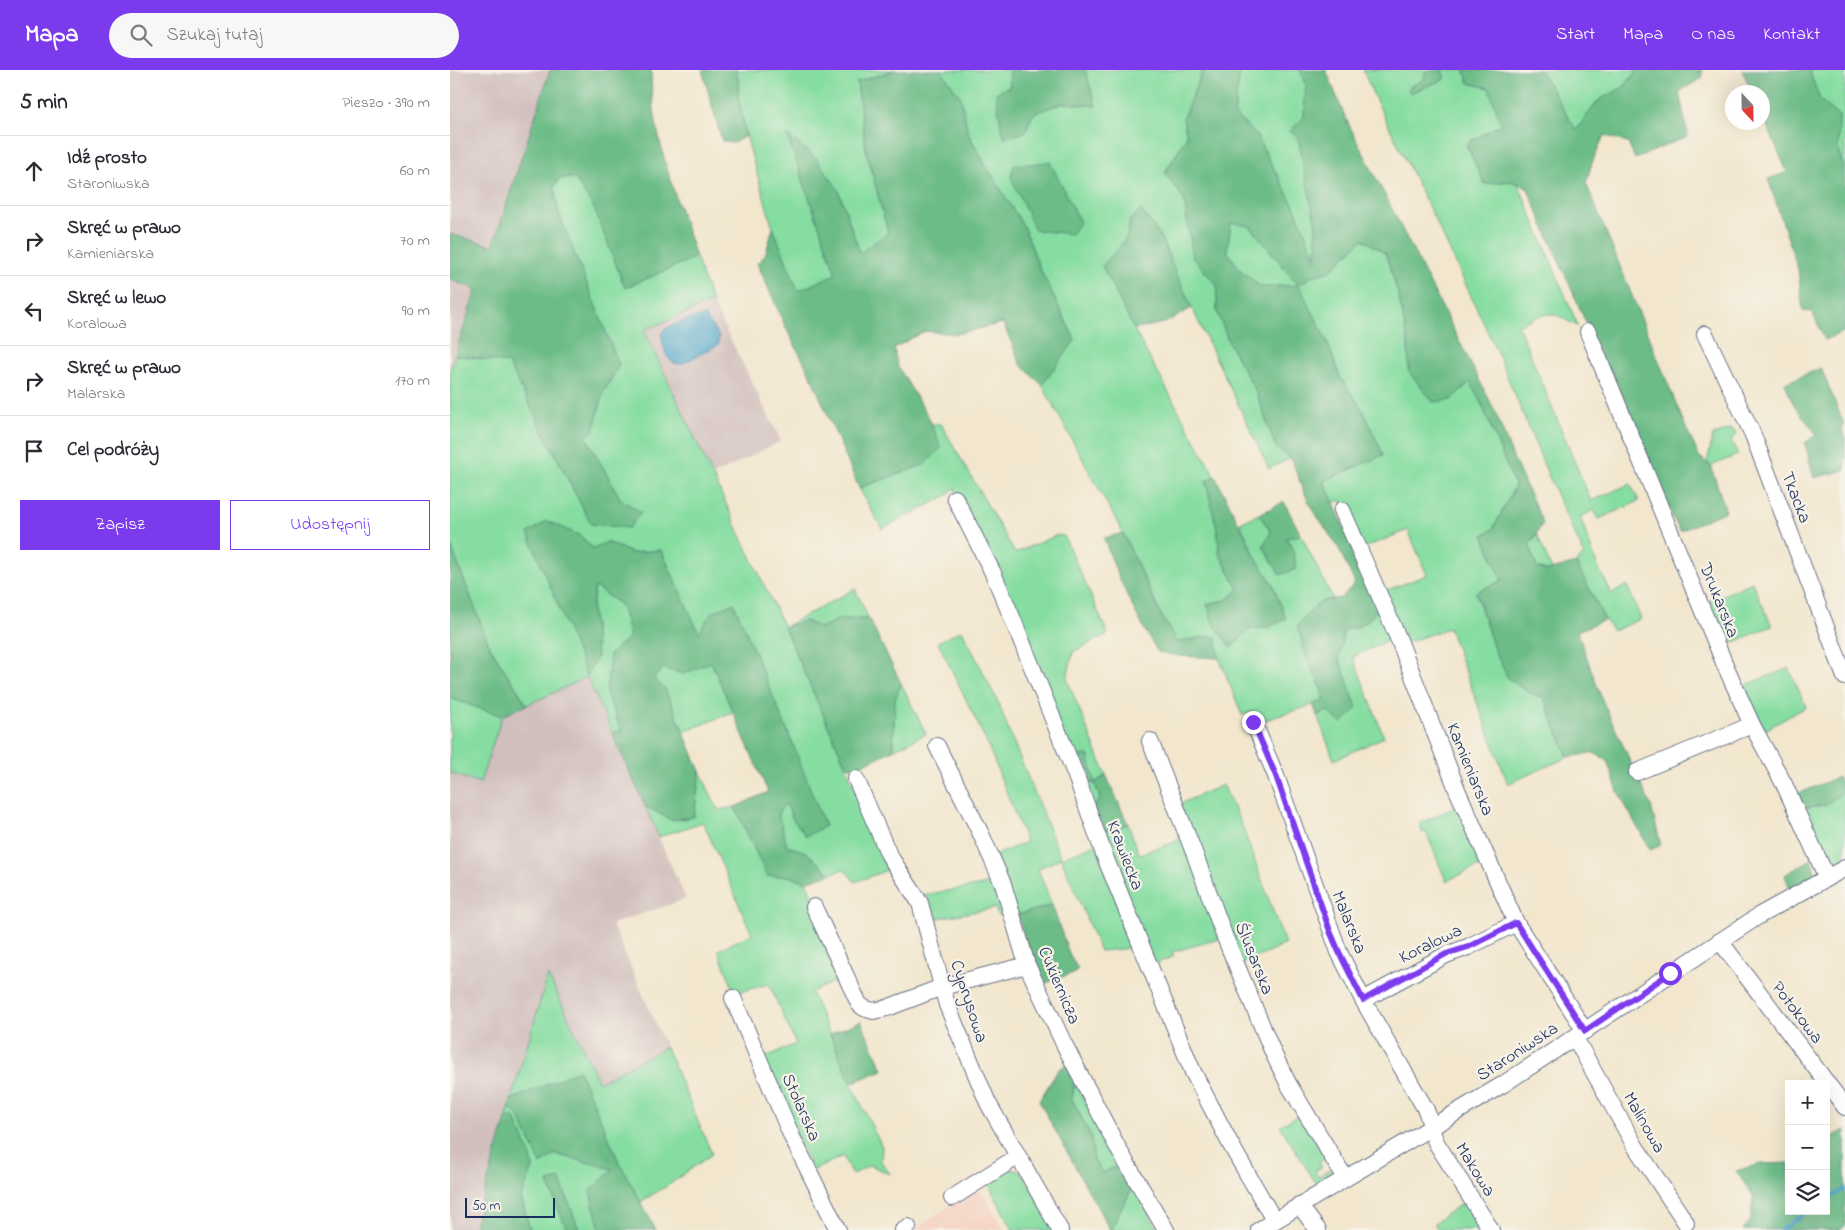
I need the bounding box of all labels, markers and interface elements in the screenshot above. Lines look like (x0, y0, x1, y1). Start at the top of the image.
search box (109, 13, 459, 58)
text: Mapa (25, 18, 79, 53)
icon: search (127, 21, 155, 49)
text: Szukaj tutaj (167, 22, 262, 49)
text: Start (1556, 22, 1595, 48)
text: Mapa (1623, 22, 1663, 48)
text: O nas (1691, 22, 1735, 48)
text: Kontakt (1763, 22, 1820, 48)
north arrow (1725, 85, 1770, 130)
text: 5 min (20, 88, 68, 118)
text: Pieszo · 390 m (342, 91, 430, 115)
text: Idź prosto (67, 145, 147, 172)
icon: ahead (20, 157, 48, 185)
text: 60 m (400, 159, 430, 183)
text: Staroniwska (67, 172, 150, 196)
text: Skręć w prawo (67, 215, 181, 242)
icon: right (20, 227, 48, 255)
text: 70 m (400, 229, 430, 253)
text: Kamieniarska (67, 242, 154, 266)
text: Skręć w lewo (67, 285, 166, 312)
icon: left (20, 297, 48, 325)
text: 90 m (402, 299, 430, 323)
text: Koralowa (67, 312, 127, 336)
text: Skręć w prawo (67, 355, 181, 382)
icon: right (20, 367, 48, 395)
text: 170 m (395, 369, 430, 393)
text: Malarska (67, 382, 125, 406)
icon: arrive (20, 437, 48, 465)
text: Cel podróży (67, 437, 159, 464)
street label: Tkacka (1773, 468, 1817, 527)
button: Zapisz (20, 500, 220, 550)
button: Udostępnij (230, 500, 430, 550)
street label: Drukarska (1691, 558, 1745, 642)
route end (1242, 711, 1265, 734)
street label: Kamieniarska (1439, 719, 1500, 820)
street label: Krawiecka (1099, 817, 1149, 894)
street label: Malarska (1324, 887, 1373, 958)
street label: Koralowa (1395, 918, 1467, 971)
street label: Ślusarska (1227, 919, 1279, 999)
street label: Cukiernicza (1030, 943, 1086, 1029)
street label: Cyprysowa (943, 957, 994, 1046)
route start (1659, 962, 1682, 985)
street label: Potokowa (1764, 976, 1829, 1050)
street label: Staroniwska (1472, 1016, 1564, 1089)
street label: Stolarska (774, 1070, 827, 1146)
map controls (1785, 1080, 1830, 1215)
button: + (1785, 1080, 1830, 1125)
street label: Malinowa (1615, 1088, 1671, 1158)
button: − (1785, 1125, 1830, 1170)
street label: Makowa (1448, 1138, 1501, 1202)
button: layers (1785, 1170, 1830, 1215)
scale bar (465, 1195, 555, 1218)
text: 50 m (472, 1196, 500, 1217)

